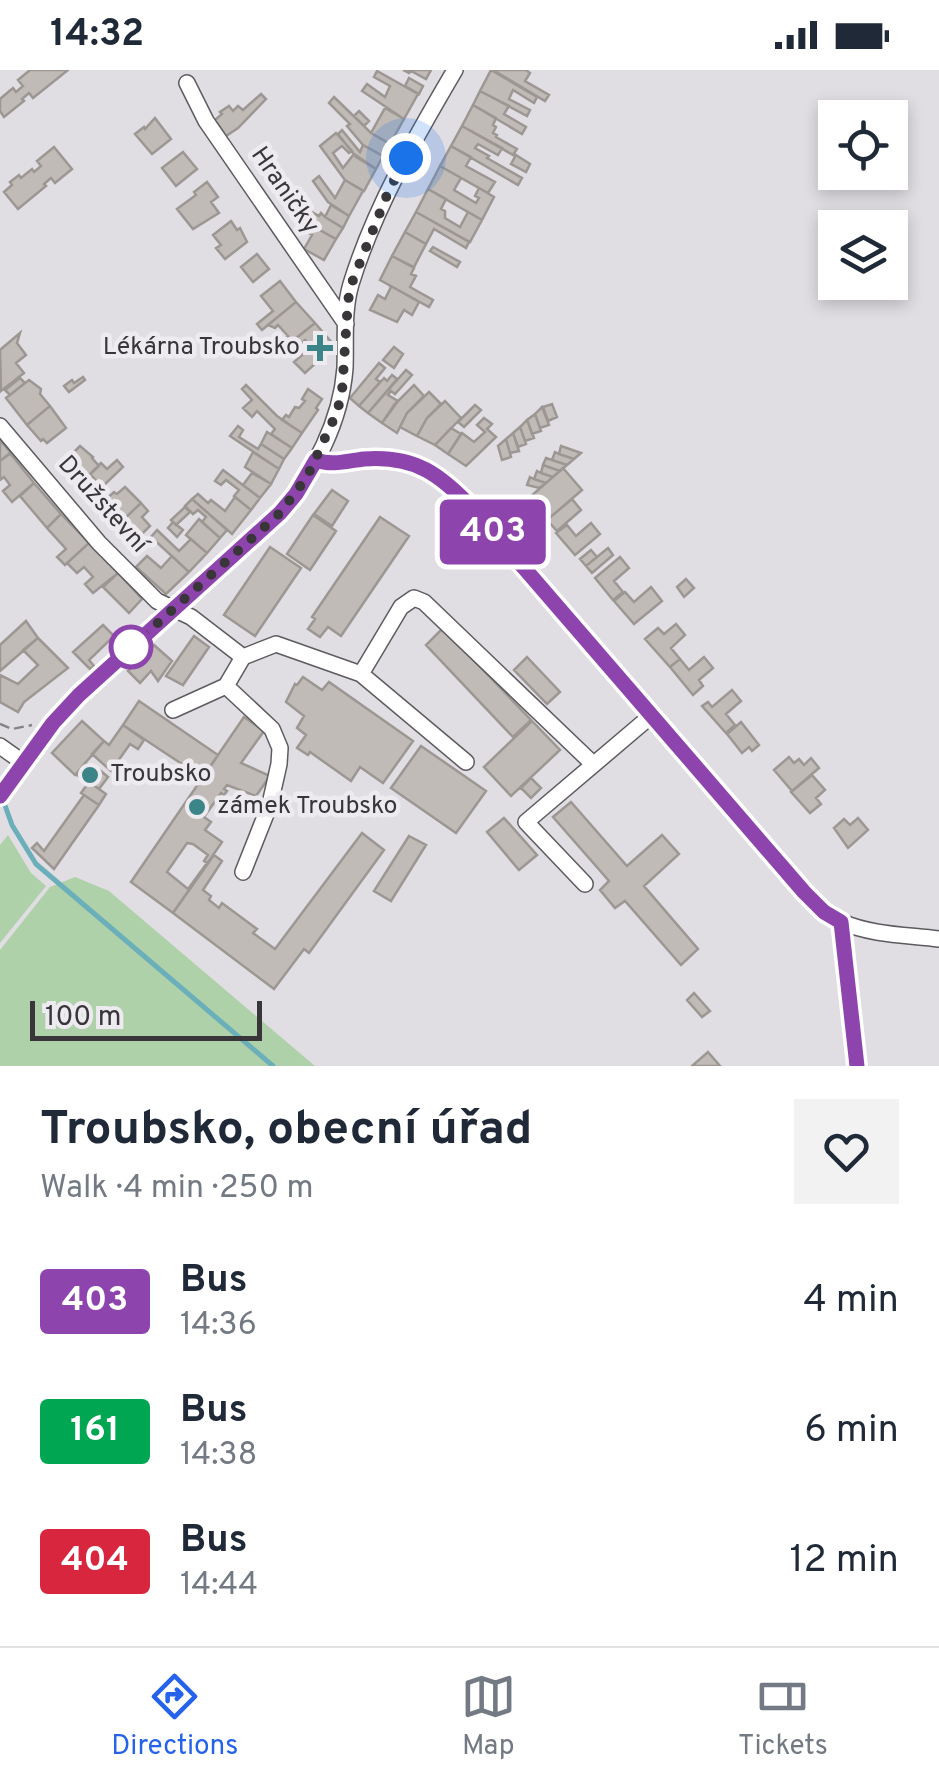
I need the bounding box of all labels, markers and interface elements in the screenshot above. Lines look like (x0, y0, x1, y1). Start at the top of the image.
text: 14:32 (50, 11, 144, 60)
map controls (818, 100, 908, 300)
button: locate (818, 100, 908, 190)
your location (381, 133, 431, 183)
street label: Hraničky (242, 141, 326, 241)
button: layers (818, 210, 908, 300)
place label: Lékárna Troubsko (103, 332, 300, 364)
marker: Lékárna Troubsko (309, 337, 331, 359)
street label: Družstevní (50, 450, 156, 562)
line badge: 403 (436, 500, 550, 564)
text: 403 (460, 510, 526, 554)
unlabelled marker (110, 626, 152, 668)
place label: Troubsko (110, 759, 212, 791)
marker: Troubsko (79, 764, 101, 786)
place label: zámek Troubsko (217, 791, 397, 823)
marker: zámek Troubsko (186, 796, 208, 818)
scale bar (30, 996, 262, 1040)
text: 100 m (45, 1000, 121, 1036)
button: heart (794, 1099, 899, 1204)
text: Troubsko, obecní úřad (40, 1101, 533, 1161)
text: Walk · 4 min · 250 m (40, 1169, 314, 1209)
text: Bus (180, 1257, 247, 1306)
text: 4 min (803, 1277, 899, 1326)
text: 403 (62, 1279, 128, 1323)
text: 14:36 (180, 1306, 257, 1346)
text: Bus (180, 1387, 247, 1436)
text: 6 min (804, 1407, 899, 1456)
text: 161 (70, 1409, 120, 1453)
text: 14:38 (180, 1436, 257, 1476)
text: Bus (180, 1517, 247, 1566)
text: 12 min (789, 1537, 899, 1586)
text: 404 (61, 1539, 129, 1583)
text: 14:44 (180, 1566, 258, 1606)
tab: Directions (111, 1669, 238, 1765)
tab: Map (461, 1669, 516, 1765)
tab: Tickets (738, 1669, 828, 1765)

